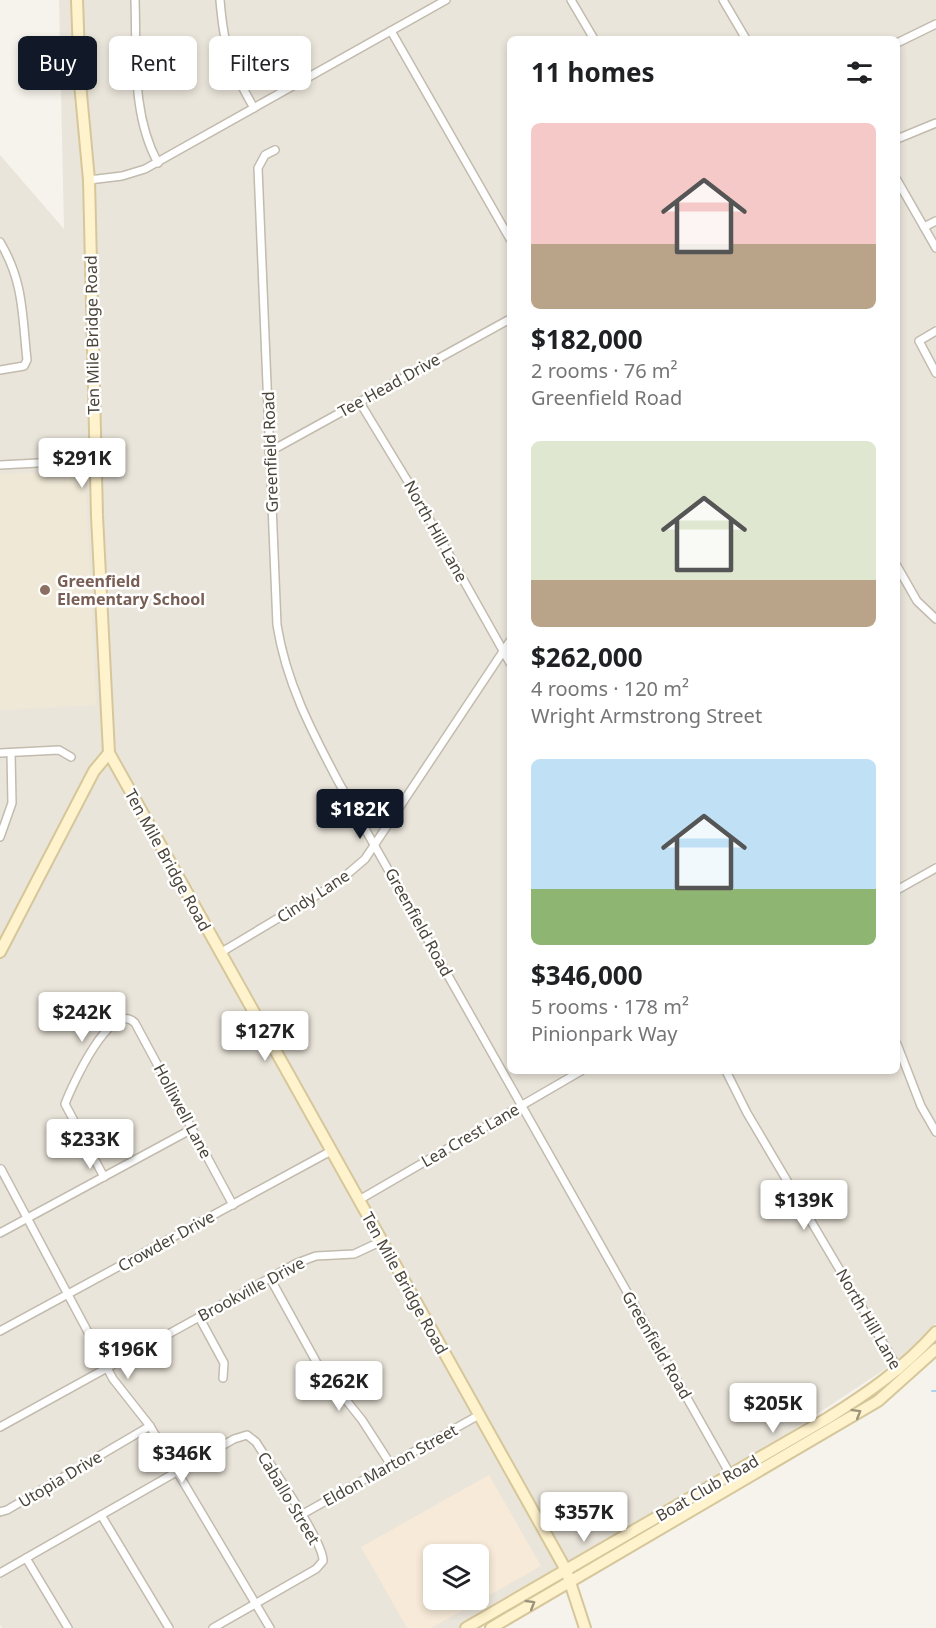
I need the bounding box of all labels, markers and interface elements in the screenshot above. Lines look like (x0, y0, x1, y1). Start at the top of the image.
chip: Buy (18, 36, 97, 90)
chip: Rent (109, 36, 197, 90)
chip: Filters (209, 36, 311, 90)
text: 11 homes (531, 54, 655, 90)
icon: filters (843, 56, 876, 89)
icon: home (650, 162, 758, 270)
street label: Ten Mile Bridge Road (80, 255, 104, 415)
text: $182,000 (531, 321, 643, 357)
street label: Tee Head Drive (334, 348, 444, 422)
text: 2 rooms · 76 m² (531, 357, 678, 384)
text: Greenfield Road (531, 384, 682, 411)
street label: Greenfield Road (257, 391, 283, 513)
pin: $291K (40, 438, 124, 489)
text: $291K (52, 444, 112, 471)
street label: North Hill Lane (399, 476, 473, 586)
icon: home (650, 480, 758, 588)
place label: Greenfield Elementary School (57, 570, 205, 610)
marker: Greenfield Elementary School (38, 583, 52, 597)
text: $262,000 (531, 639, 643, 675)
text: 4 rooms · 120 m² (531, 675, 689, 702)
text: Wright Armstrong Street (531, 702, 762, 729)
street label: Ten Mile Bridge Road (120, 785, 216, 935)
pin: $182K (318, 789, 402, 840)
text: $182K (330, 795, 390, 822)
icon: home (650, 798, 758, 906)
street label: Cindy Lane (272, 864, 354, 928)
street label: Greenfield Road (380, 864, 458, 980)
text: $346,000 (531, 957, 643, 993)
pin: $242K (40, 992, 124, 1043)
text: 5 rooms · 178 m² (531, 993, 689, 1020)
text: $242K (52, 998, 112, 1025)
pin: $127K (223, 1011, 307, 1062)
text: $127K (235, 1017, 295, 1044)
text: Pinionpark Way (531, 1020, 678, 1047)
street label: Holliwell Lane (149, 1060, 217, 1162)
street label: Lea Crest Lane (417, 1098, 523, 1172)
pin: $233K (48, 1119, 132, 1170)
text: $233K (60, 1125, 120, 1152)
pin: $139K (762, 1180, 846, 1231)
text: $139K (774, 1186, 834, 1213)
street label: Crowder Drive (114, 1205, 218, 1277)
street label: Ten Mile Bridge Road (357, 1208, 453, 1358)
street label: Brookville Drive (194, 1252, 308, 1326)
street label: North Hill Lane (831, 1265, 907, 1373)
street label: Greenfield Road (617, 1287, 697, 1403)
pin: $196K (86, 1329, 170, 1380)
text: $196K (98, 1335, 158, 1362)
pin: $262K (297, 1361, 381, 1412)
text: $262K (309, 1367, 369, 1394)
pin: $205K (731, 1383, 815, 1434)
text: $205K (743, 1389, 803, 1416)
one-way arrow (851, 1409, 861, 1421)
street label: Eldon Marton Street (319, 1419, 461, 1511)
pin: $346K (140, 1433, 224, 1484)
text: $346K (152, 1439, 212, 1466)
street label: Utopia Drive (14, 1445, 106, 1513)
street label: Caballo Street (253, 1447, 325, 1549)
street label: Boat Club Road (651, 1450, 763, 1526)
pin: $357K (542, 1492, 626, 1543)
text: $357K (554, 1498, 614, 1525)
map controls (423, 1544, 489, 1610)
button: layers (423, 1544, 489, 1610)
one-way arrow (525, 1600, 535, 1612)

